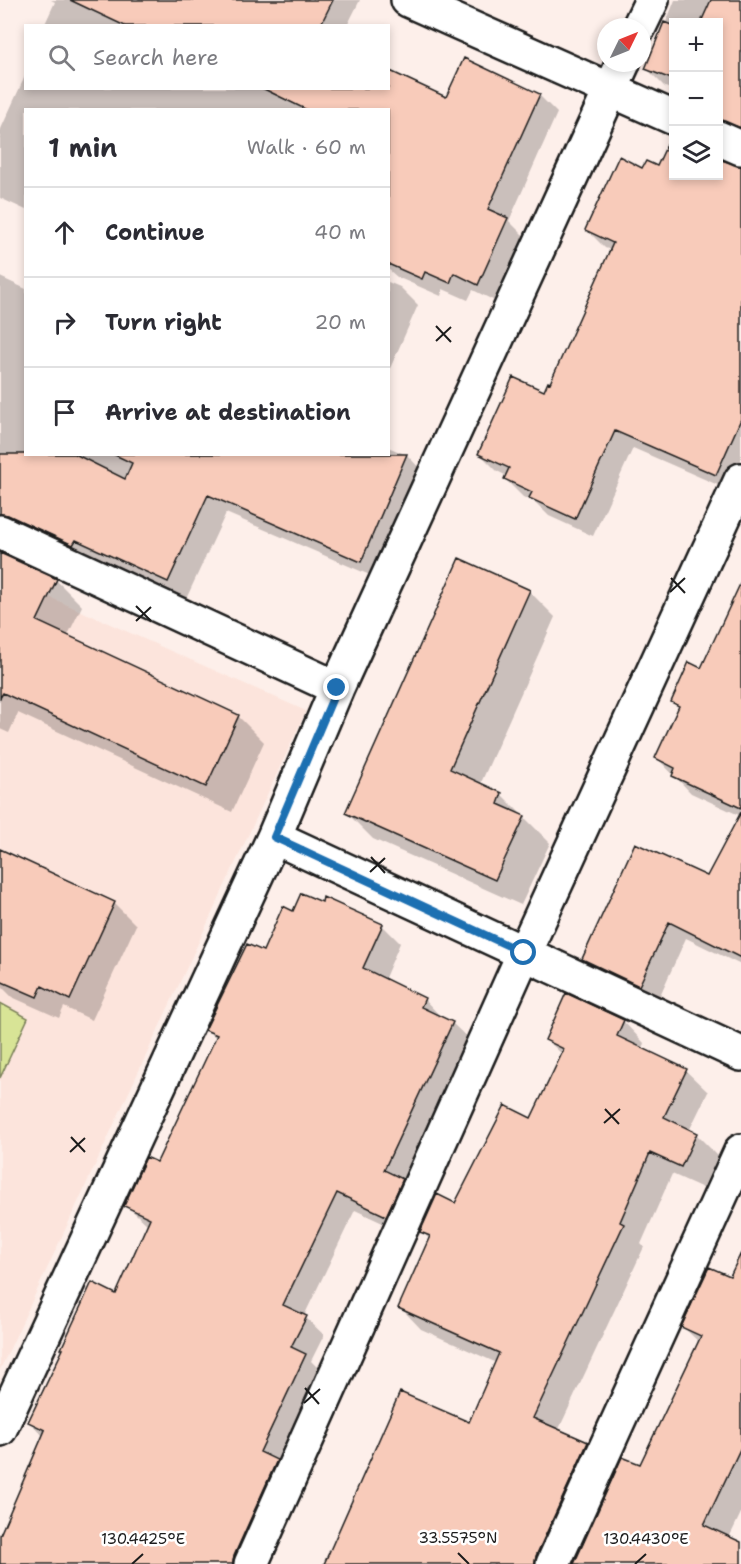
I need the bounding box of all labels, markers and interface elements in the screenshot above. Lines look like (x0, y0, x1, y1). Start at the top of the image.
north arrow (597, 18, 651, 72)
map controls (669, 18, 723, 180)
button: + (669, 18, 723, 72)
search box (24, 24, 390, 90)
icon: search (45, 41, 78, 74)
text: Search here (93, 43, 219, 72)
button: − (669, 72, 723, 126)
button: layers (669, 126, 723, 180)
text: 1 min (48, 130, 117, 165)
text: Walk · 60 m (247, 134, 366, 160)
icon: ahead (48, 216, 81, 249)
text: Continue (105, 218, 205, 247)
text: 40 m (314, 219, 366, 245)
icon: right (48, 306, 81, 339)
text: Turn right (105, 308, 222, 337)
text: 20 m (315, 309, 366, 335)
icon: arrive (48, 396, 81, 429)
text: Arrive at destination (105, 398, 351, 427)
route end (323, 674, 349, 700)
route start (510, 939, 536, 965)
text: 33.5575°N (419, 1528, 498, 1548)
text: 130.4425°E (101, 1529, 185, 1549)
text: 130.4430°E (603, 1529, 689, 1549)

